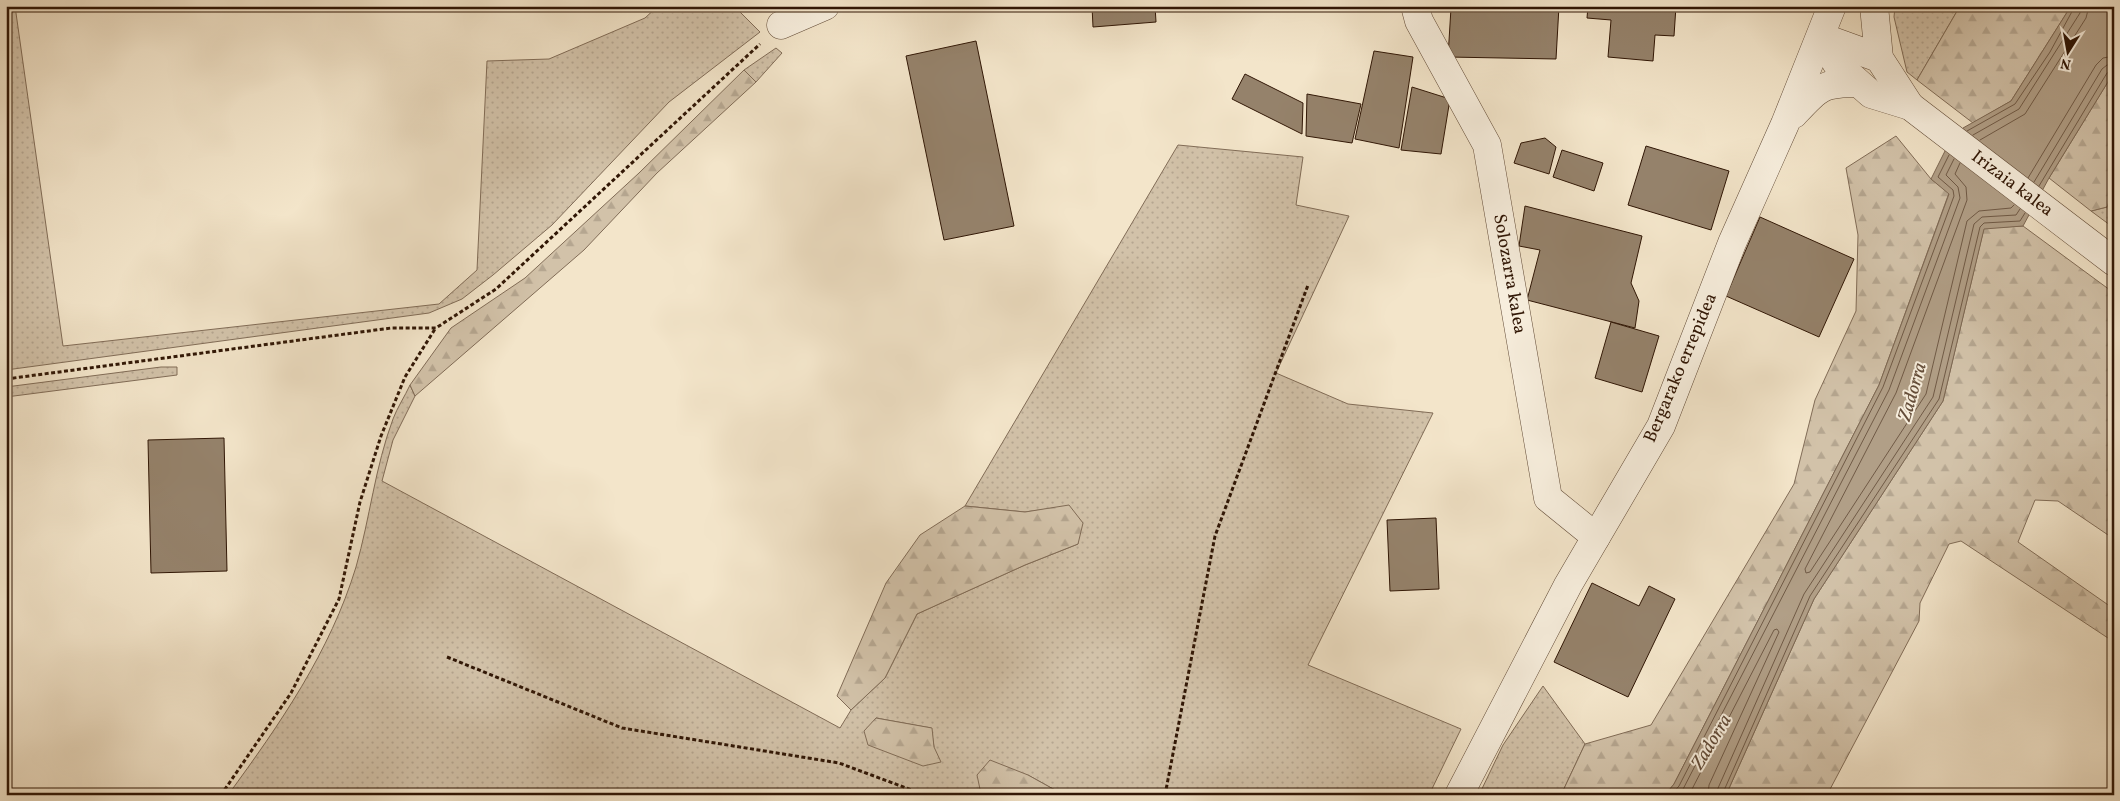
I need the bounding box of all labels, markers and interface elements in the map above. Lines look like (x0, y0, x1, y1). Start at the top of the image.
north arrow (2042, 28, 2092, 78)
text: N (2059, 53, 2073, 74)
street label: Irizaia kalea (1966, 145, 2058, 223)
street label: Solozarra kalea (1486, 212, 1532, 336)
street label: Bergarako errepidea (1638, 289, 1724, 447)
water label: Zadorra (1892, 360, 1934, 425)
water label: Zadorra (1685, 710, 1739, 775)

